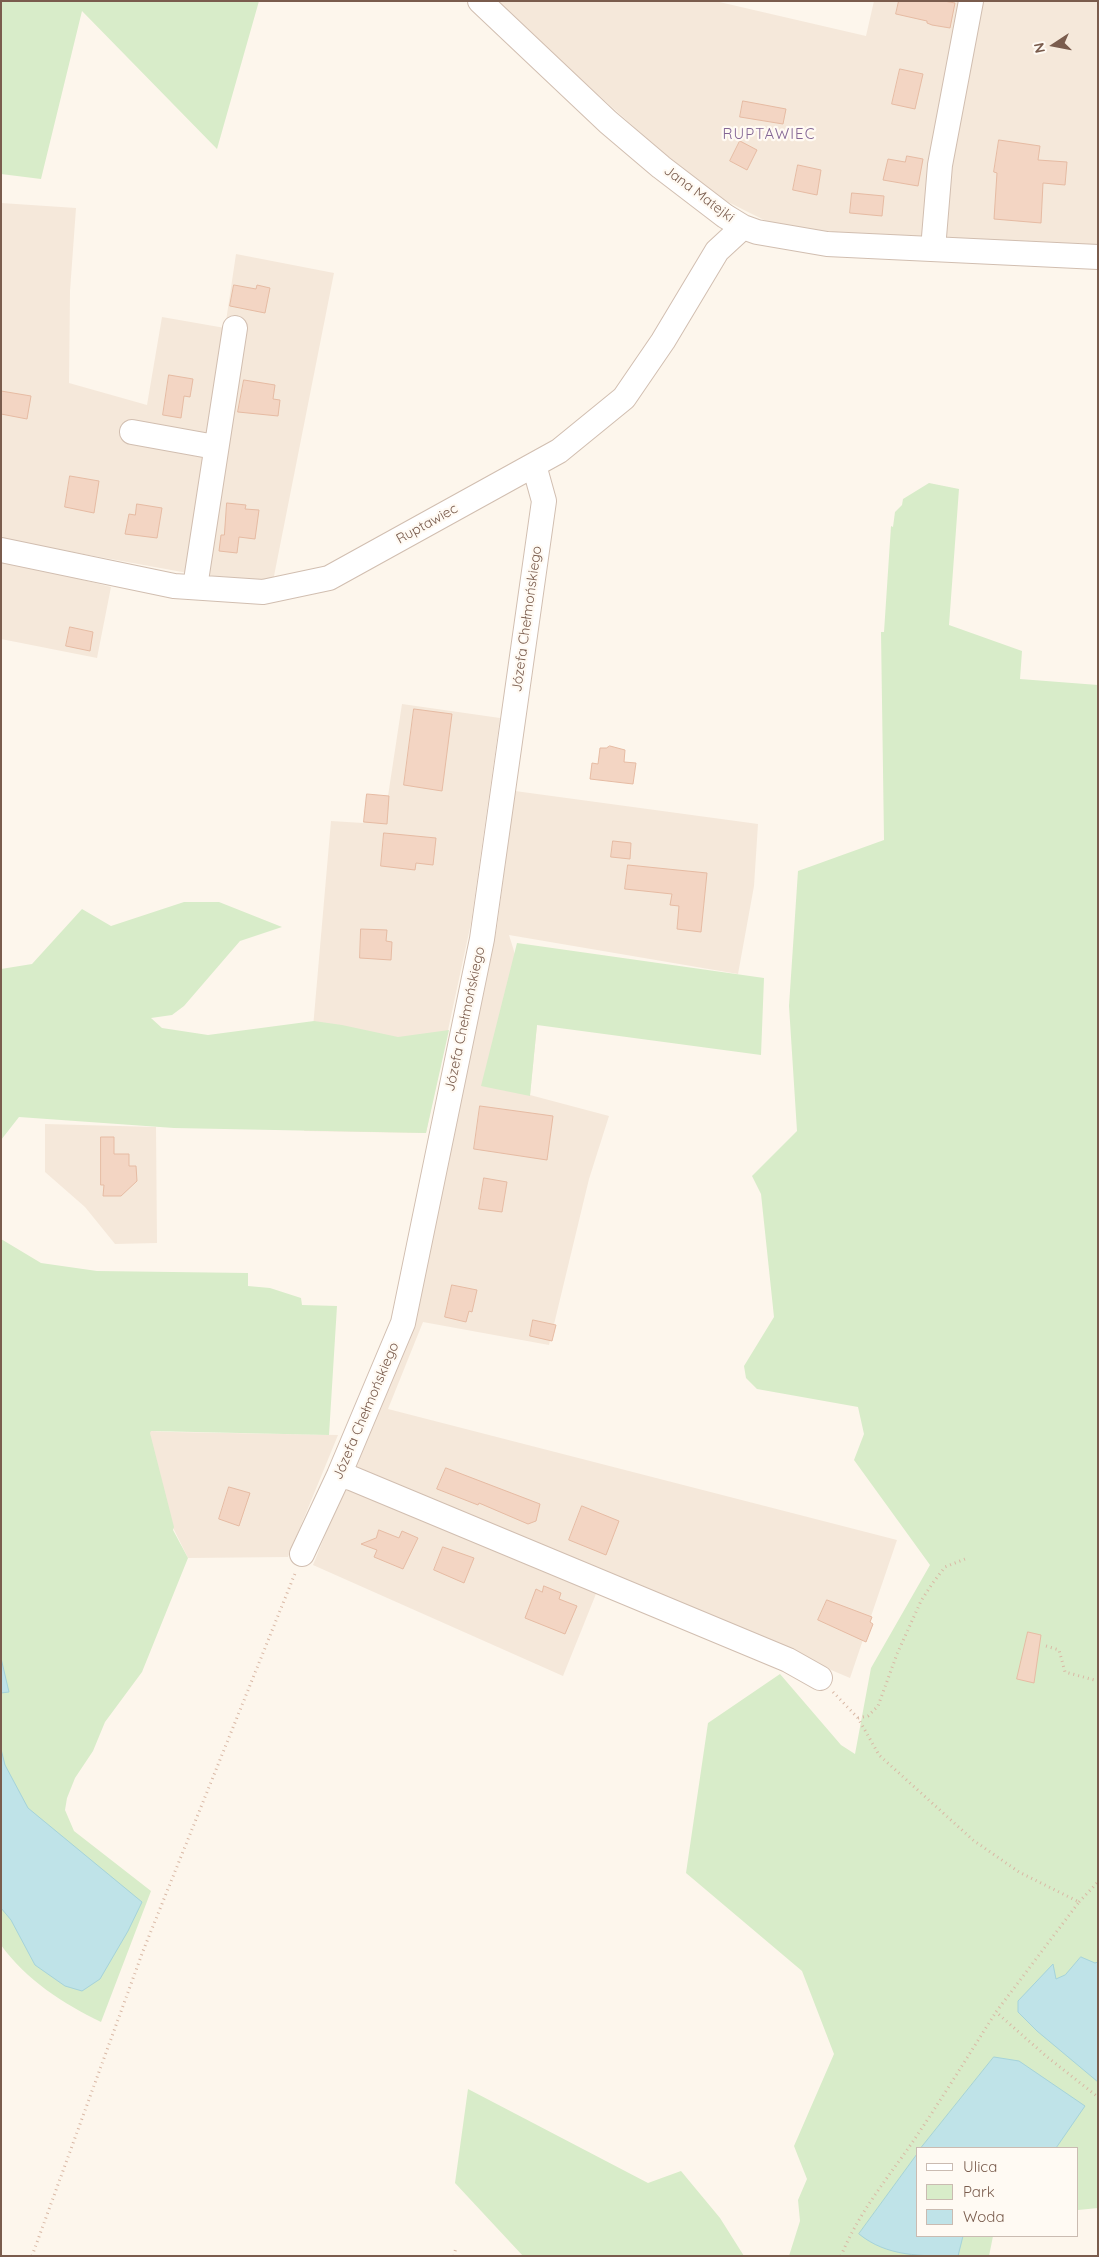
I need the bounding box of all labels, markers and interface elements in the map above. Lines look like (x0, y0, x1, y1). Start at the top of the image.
north arrow (1029, 20, 1079, 70)
text: N (1029, 41, 1049, 55)
district label: RUPTAWIEC (721, 125, 817, 143)
street label: Jana Matejki (660, 162, 738, 226)
street label: Ruptawiec (393, 500, 461, 548)
street label: Józefa Chełmońskiego (508, 545, 546, 693)
street label: Józefa Chełmońskiego (441, 945, 489, 1093)
street label: Józefa Chełmońskiego (329, 1340, 403, 1482)
legend (916, 2147, 1079, 2237)
text: Ulica (963, 2157, 997, 2176)
text: Park (963, 2182, 995, 2201)
text: Woda (963, 2207, 1005, 2226)

